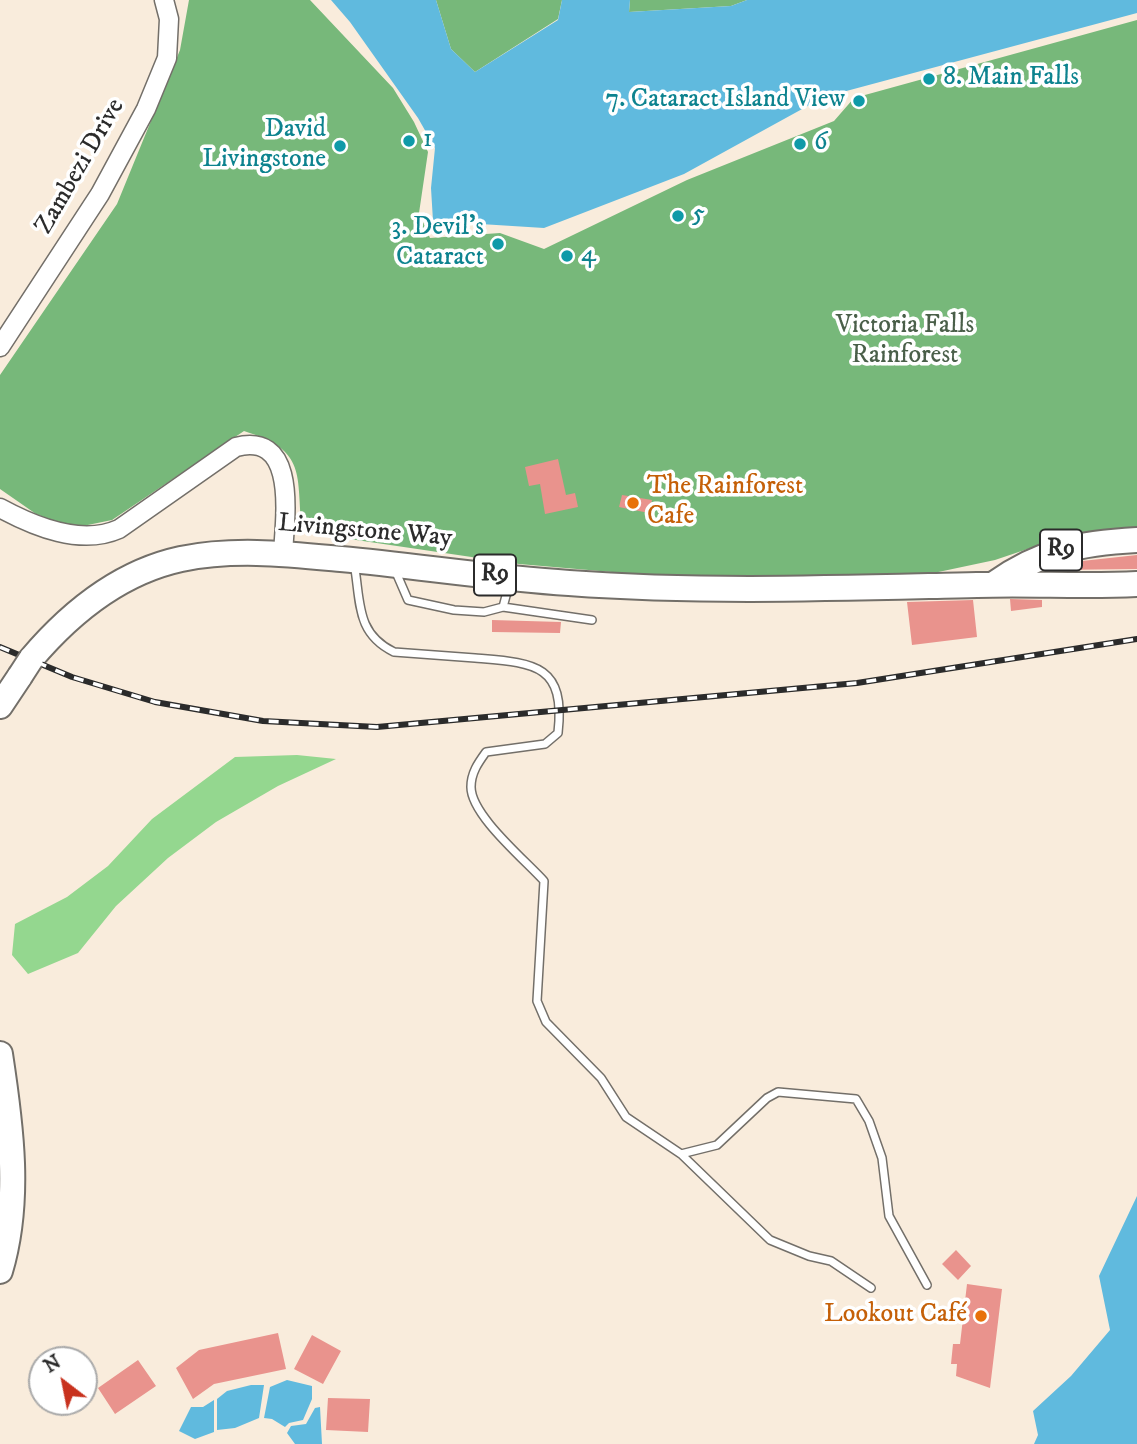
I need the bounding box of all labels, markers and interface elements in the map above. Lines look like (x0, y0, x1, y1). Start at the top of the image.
place label: 8. Main Falls (943, 63, 1079, 95)
marker: 8. Main Falls (921, 71, 937, 87)
place label: 7. Cataract Island View (606, 85, 845, 117)
marker: 7. Cataract Island View (851, 93, 867, 109)
street label: Zambezi Drive (30, 94, 132, 240)
place label: David Livingstone (202, 115, 326, 176)
place label: 1 (423, 125, 433, 157)
place label: 6 (814, 128, 828, 160)
marker: 1 (401, 133, 417, 149)
marker: 6 (792, 136, 808, 152)
marker: David Livingstone (332, 138, 348, 154)
place label: 5 (692, 200, 705, 232)
marker: 5 (670, 208, 686, 224)
place label: 3. Devil's Cataract (391, 213, 484, 274)
marker: 3. Devil's Cataract (490, 236, 506, 252)
place label: 4 (581, 240, 596, 272)
marker: 4 (559, 248, 575, 264)
park label: Victoria Falls Rainforest (836, 311, 974, 372)
place label: The Rainforest Cafe (647, 472, 803, 534)
marker: The Rainforest Cafe (625, 495, 641, 511)
street label: Livingstone Way (277, 509, 453, 555)
road number: R9 (1040, 530, 1082, 570)
road number: R9 (474, 554, 516, 596)
place label: Lookout Café (824, 1300, 967, 1332)
marker: Lookout Café (973, 1308, 989, 1324)
north arrow (28, 1346, 98, 1416)
text: N (40, 1351, 65, 1378)

